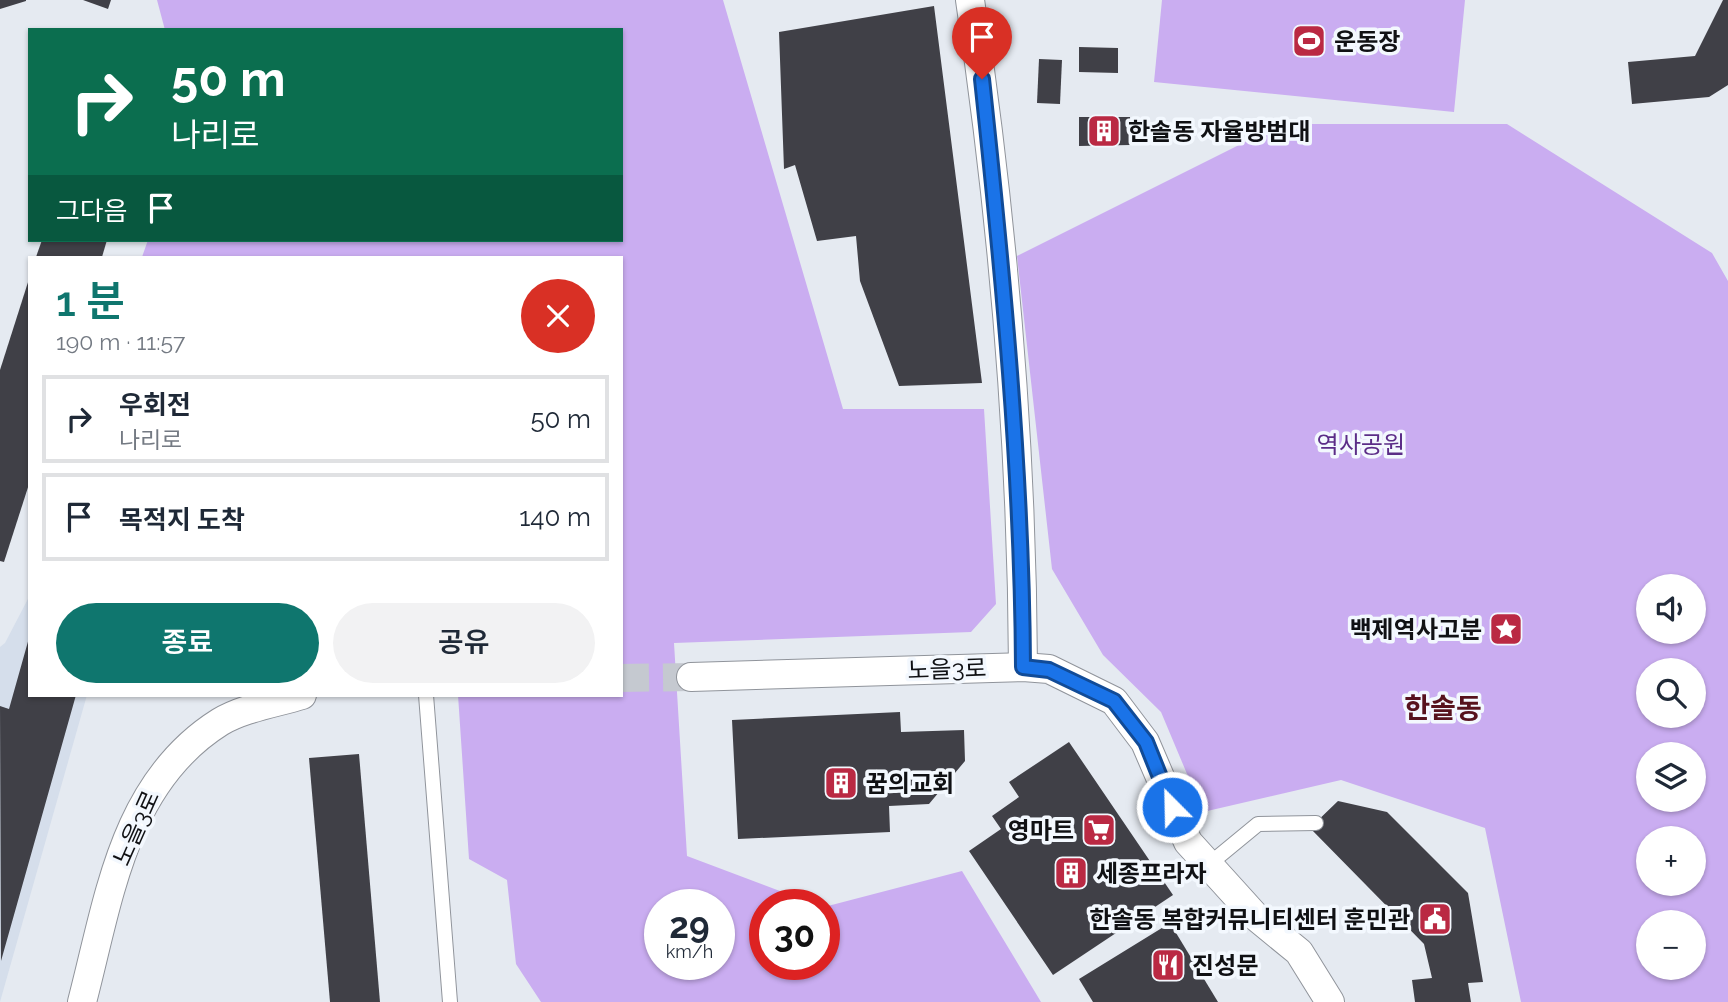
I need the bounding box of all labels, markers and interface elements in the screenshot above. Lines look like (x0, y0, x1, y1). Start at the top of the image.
pin (952, 7, 1012, 79)
icon: arrive (963, 18, 1001, 56)
sports icon: 운동장 (1290, 22, 1328, 60)
place label: 운동장 (1334, 27, 1400, 56)
text: 50 m (171, 50, 286, 107)
icon: right (56, 56, 147, 147)
building icon: 한솔동 자율방범대 (1085, 112, 1123, 150)
text: 나리로 (171, 116, 259, 153)
place label: 한솔동 자율방범대 (1128, 117, 1310, 146)
icon: arrive (142, 189, 180, 227)
text: 그다음 (56, 196, 128, 226)
text: 1 분 (56, 277, 125, 326)
button: close (521, 279, 595, 353)
text: 190 m · 11:57 (56, 328, 185, 355)
text: 우회전 (119, 390, 191, 420)
icon: right (60, 400, 98, 438)
text: 50 m (530, 404, 591, 434)
text: 나리로 (119, 426, 182, 453)
park label: 역사공원 (1317, 430, 1405, 459)
icon: arrive (60, 498, 98, 536)
text: 140 m (519, 502, 591, 532)
text: 목적지 도착 (119, 505, 245, 535)
map controls (1636, 574, 1706, 980)
button: sound (1636, 574, 1706, 644)
button: 종료 (56, 603, 319, 683)
button: 공유 (333, 603, 595, 683)
place icon: 백제역사고분 (1487, 610, 1525, 648)
place label: 백제역사고분 (1350, 615, 1482, 644)
street label: 노을3로 (907, 653, 987, 685)
button: search (1636, 658, 1706, 728)
district label: 한솔동 (1404, 692, 1482, 725)
button: layers (1636, 742, 1706, 812)
building icon: 꿈의교회 (822, 764, 860, 802)
place label: 꿈의교회 (866, 769, 954, 798)
position arrow (1135, 770, 1209, 844)
street label: 노을3로 (107, 786, 165, 870)
supermarket icon: 영마트 (1080, 811, 1118, 849)
place label: 영마트 (1008, 816, 1074, 845)
button: + (1636, 826, 1706, 896)
building icon: 세종프라자 (1052, 854, 1090, 892)
place label: 세종프라자 (1096, 859, 1206, 888)
speed limit sign: 30 (749, 889, 840, 980)
public building icon: 한솔동 복합커뮤니티센터 훈민관 (1416, 900, 1454, 938)
text: 29 (669, 905, 710, 946)
place label: 한솔동 복합커뮤니티센터 훈민관 (1089, 905, 1410, 934)
button: − (1636, 910, 1706, 980)
text: km/h (666, 941, 713, 962)
restaurant icon: 진성문 (1149, 946, 1187, 984)
place label: 진성문 (1192, 951, 1258, 980)

